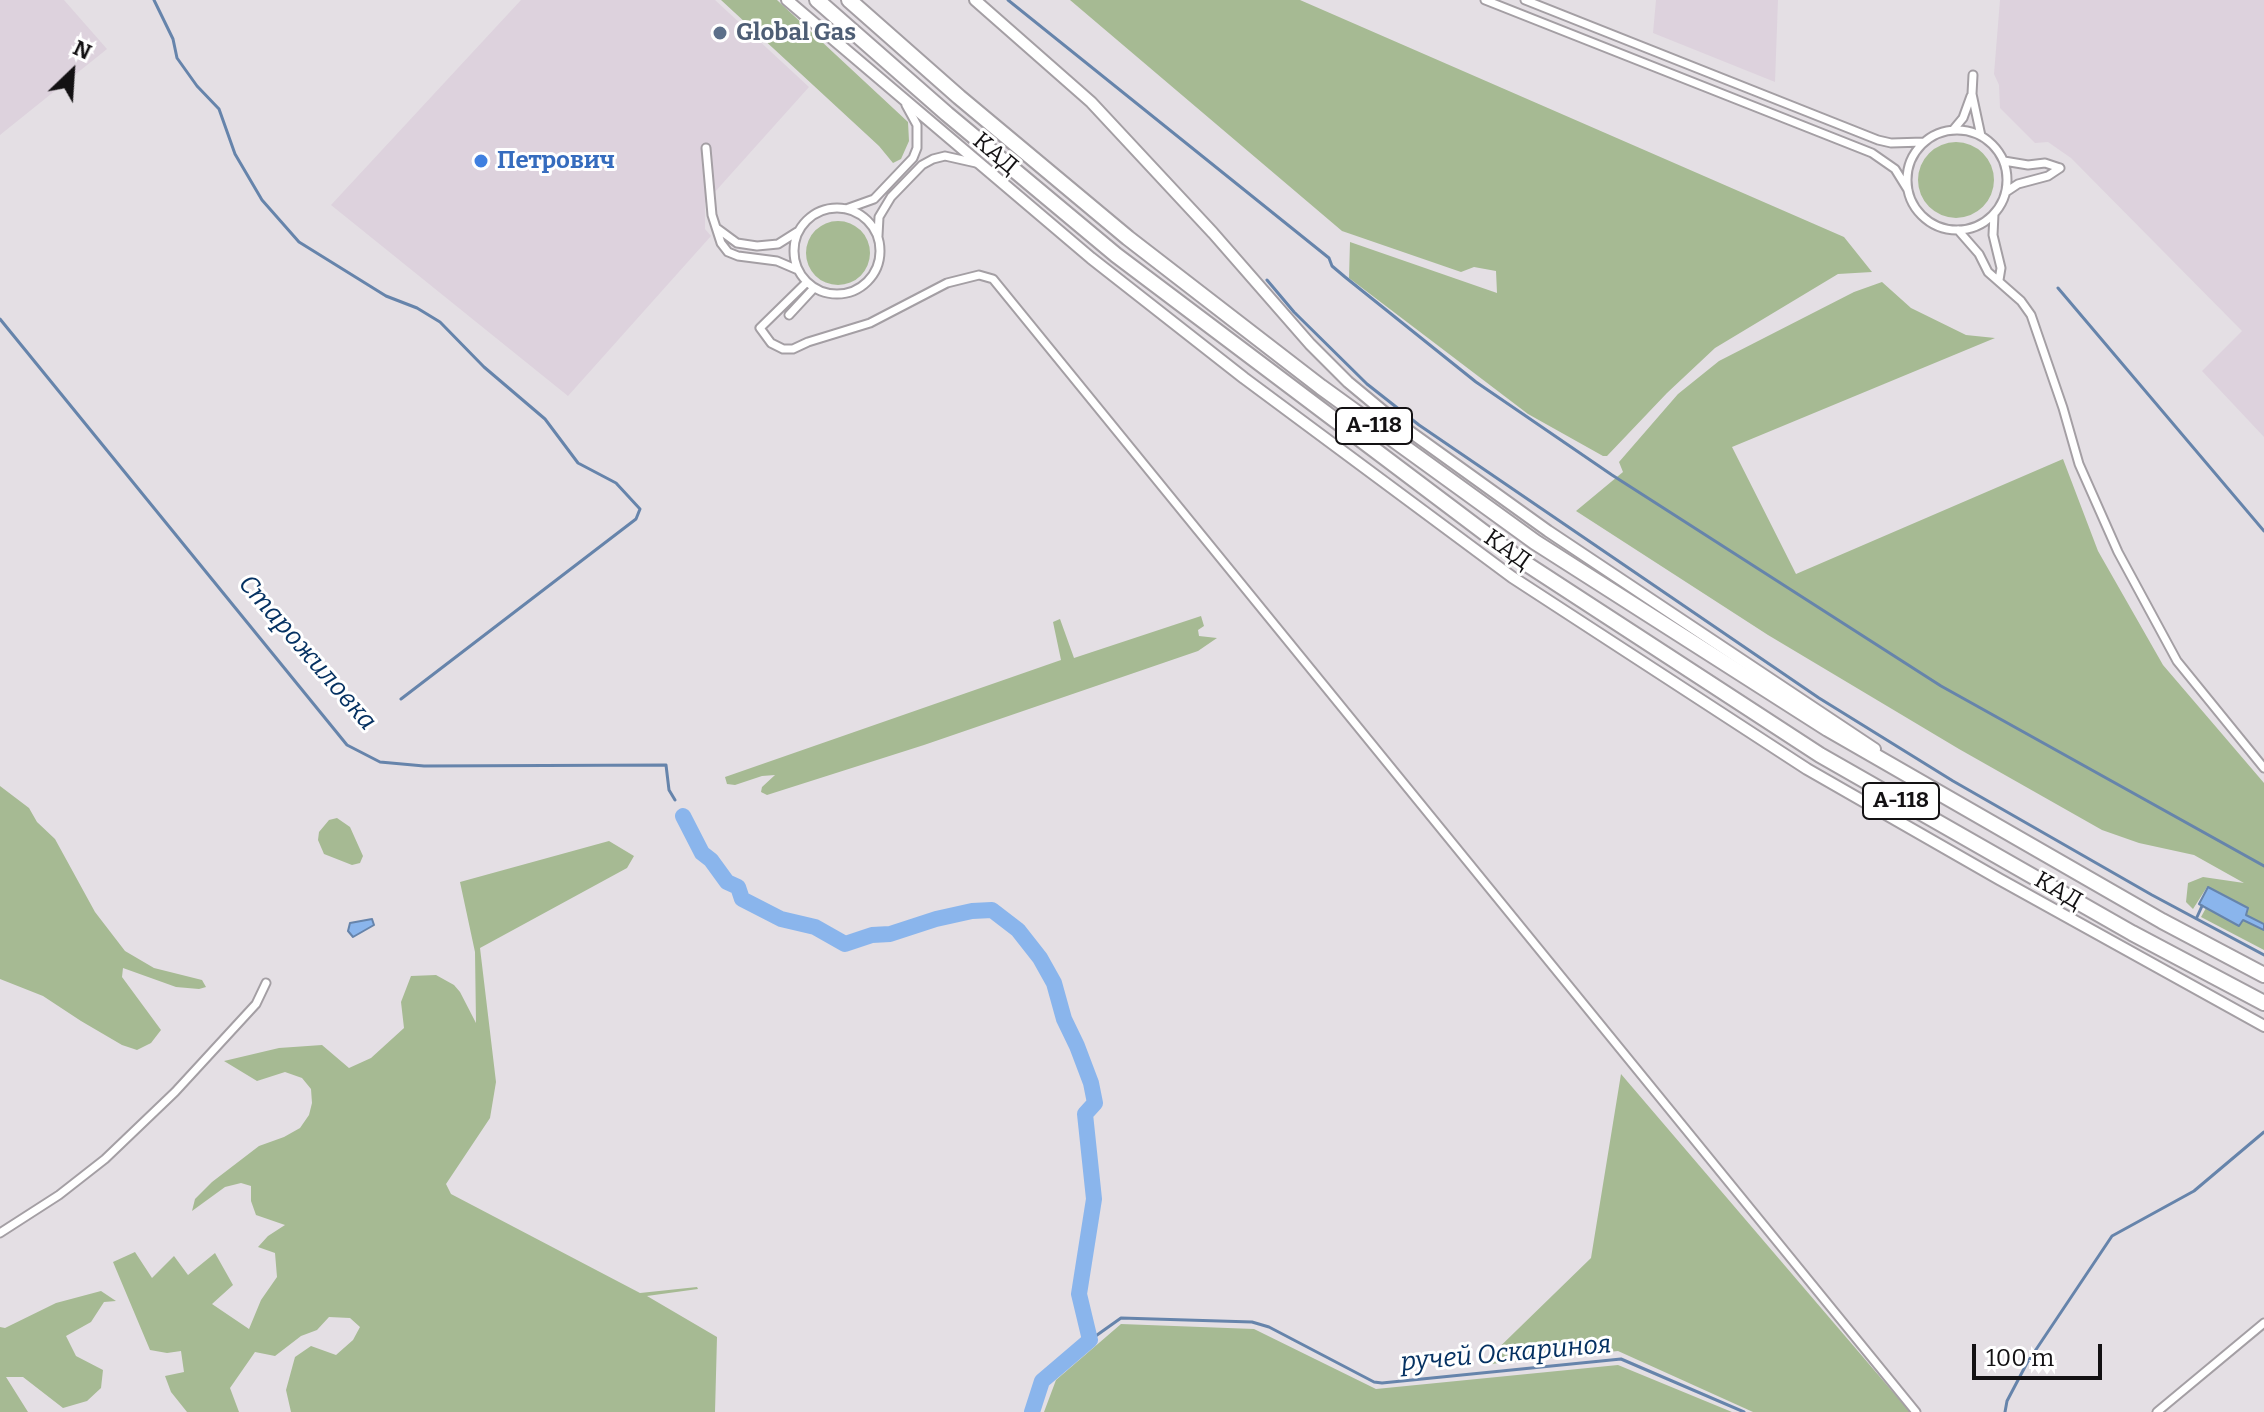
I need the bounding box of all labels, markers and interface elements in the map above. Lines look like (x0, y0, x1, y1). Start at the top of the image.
place label: Global Gas (736, 19, 856, 47)
marker: Global Gas (711, 24, 729, 42)
north arrow (32, 32, 112, 112)
text: N (69, 34, 96, 66)
street label: КАД (966, 127, 1024, 181)
place label: Петрович (497, 147, 615, 175)
marker: Петрович (472, 152, 490, 170)
road number: А-118 (1336, 408, 1412, 444)
street label: КАД (1478, 524, 1536, 576)
water label: Старожиловка (231, 569, 383, 737)
road number: А-118 (1863, 783, 1939, 819)
street label: КАД (2029, 866, 2087, 916)
scale bar (1976, 1328, 2106, 1378)
water label: ручей Оскариноя (1399, 1329, 1613, 1379)
text: 100 m (1986, 1344, 2054, 1372)

